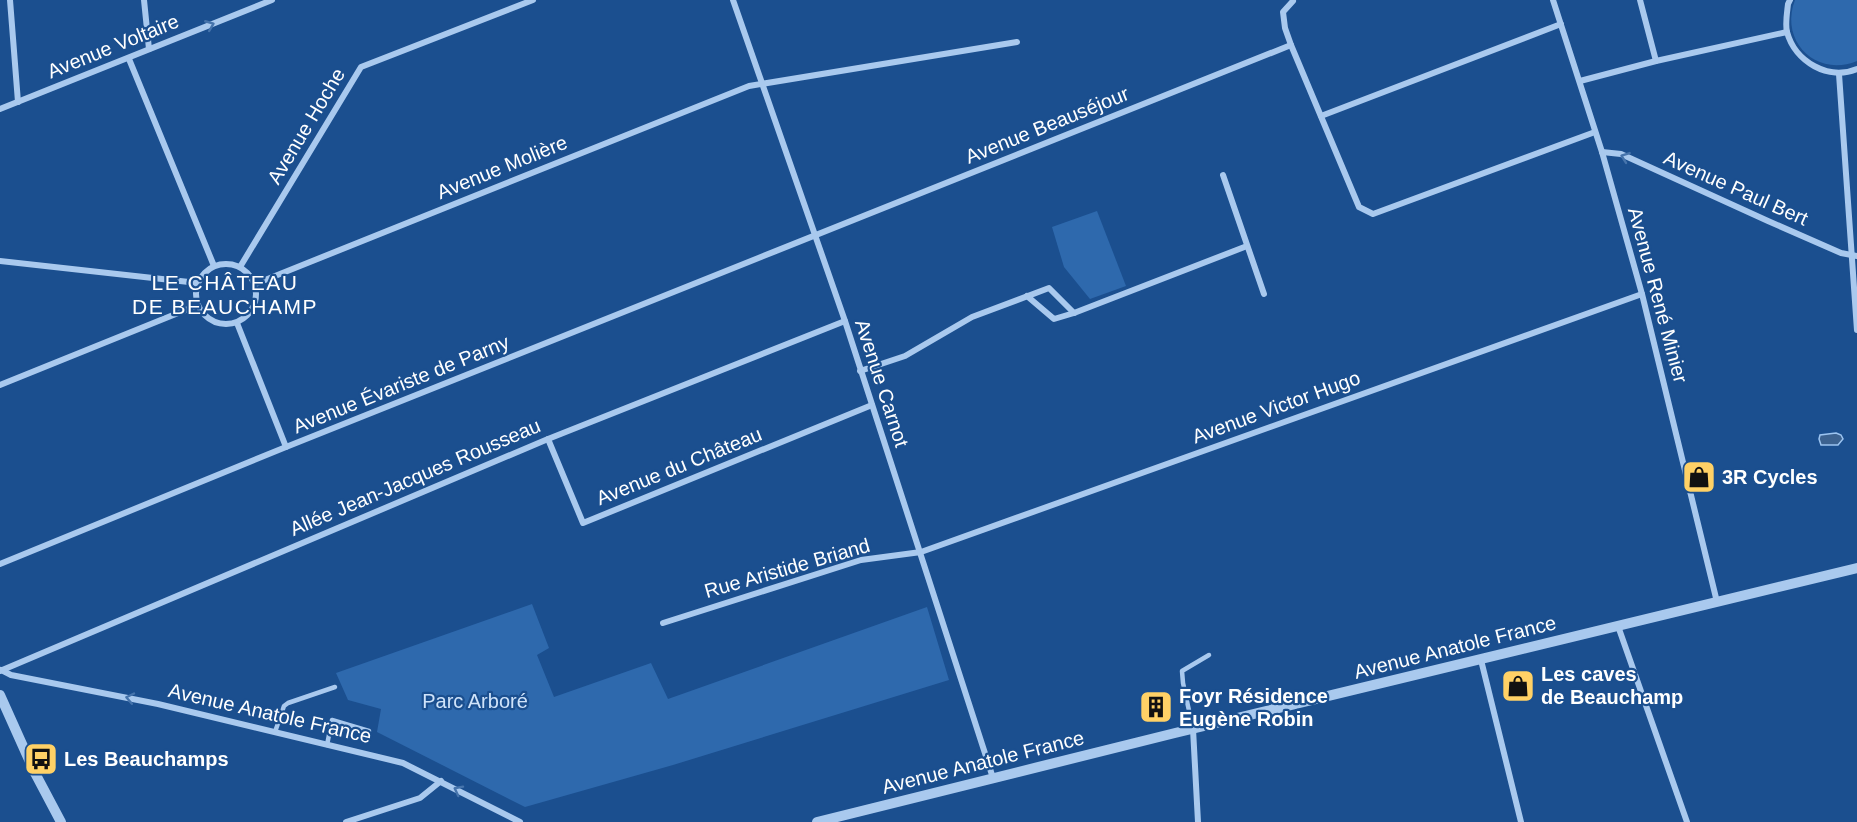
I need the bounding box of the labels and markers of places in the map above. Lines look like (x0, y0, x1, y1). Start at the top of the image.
shop icon: 3R Cycles (1681, 459, 1717, 495)
place label: 3R Cycles (1722, 466, 1818, 488)
place label: Les caves de Beauchamp (1541, 663, 1683, 708)
shop icon: Les caves de Beauchamp (1500, 668, 1536, 704)
place label: Foyr Résidence Eugène Robin (1179, 685, 1328, 730)
building icon: Foyr Résidence Eugène Robin (1138, 689, 1174, 725)
bus stop icon: Les Beauchamps (23, 741, 59, 777)
place label: Les Beauchamps (64, 748, 229, 770)

